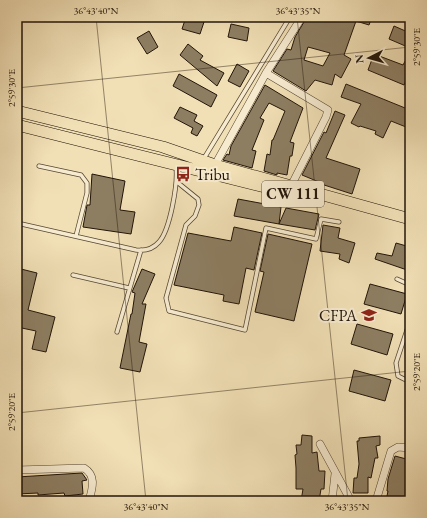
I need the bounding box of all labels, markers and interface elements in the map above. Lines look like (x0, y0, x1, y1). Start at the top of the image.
text: 36°43'40"N (74, 4, 119, 17)
text: 36°43'35"N (276, 4, 321, 17)
text: 2°59'30"E (410, 28, 423, 66)
north arrow (349, 38, 389, 78)
text: N (352, 54, 366, 64)
text: 2°59'30"E (5, 69, 18, 107)
place label: Tribu (195, 164, 231, 185)
bus stop icon: Tribu (174, 165, 192, 183)
road number: CW 111 (262, 181, 324, 207)
place label: CFPA (319, 305, 358, 326)
school or university icon: CFPA (360, 306, 378, 324)
text: 2°59'20"E (410, 353, 423, 391)
text: 2°59'20"E (5, 393, 18, 431)
text: 36°43'40"N (124, 500, 169, 513)
text: 36°43'35"N (325, 500, 370, 513)

